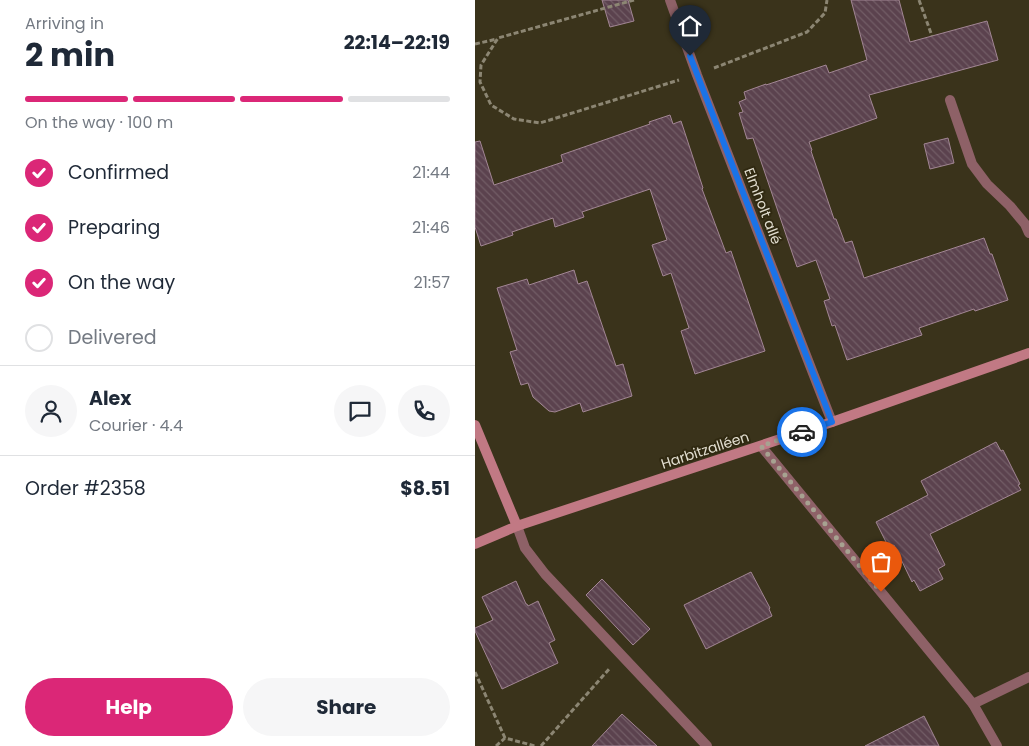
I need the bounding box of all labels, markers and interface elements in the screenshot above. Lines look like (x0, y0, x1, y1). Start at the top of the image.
pin (669, 5, 711, 56)
text: Arriving in (25, 12, 104, 35)
icon: home (676, 12, 704, 40)
text: 22:14–22:19 (344, 29, 450, 56)
text: 2 min (25, 32, 115, 77)
text: On the way · 100 m (25, 111, 173, 134)
icon: check (25, 159, 53, 187)
text: Confirmed (68, 159, 169, 186)
text: 21:44 (412, 161, 450, 184)
street label: Elmholt allé (739, 165, 787, 247)
icon: check (25, 214, 53, 242)
text: Preparing (68, 214, 160, 241)
text: 21:46 (412, 216, 450, 239)
icon: check (25, 269, 53, 297)
text: On the way (68, 269, 175, 296)
text: 21:57 (413, 271, 450, 294)
text: Delivered (68, 324, 157, 351)
button: person (25, 385, 77, 437)
text: Alex (89, 385, 131, 412)
button: chat (334, 385, 386, 437)
button: phone (398, 385, 450, 437)
courier (777, 407, 827, 457)
text: Courier · 4.4 (89, 414, 183, 437)
icon: car (788, 418, 816, 446)
street label: Harbitzalléen (658, 426, 752, 474)
text: Order #2358 (25, 475, 146, 502)
text: $8.51 (400, 475, 450, 502)
pin (860, 541, 902, 592)
icon: bag (867, 548, 895, 576)
button: Help (25, 678, 233, 736)
button: Share (243, 678, 450, 736)

